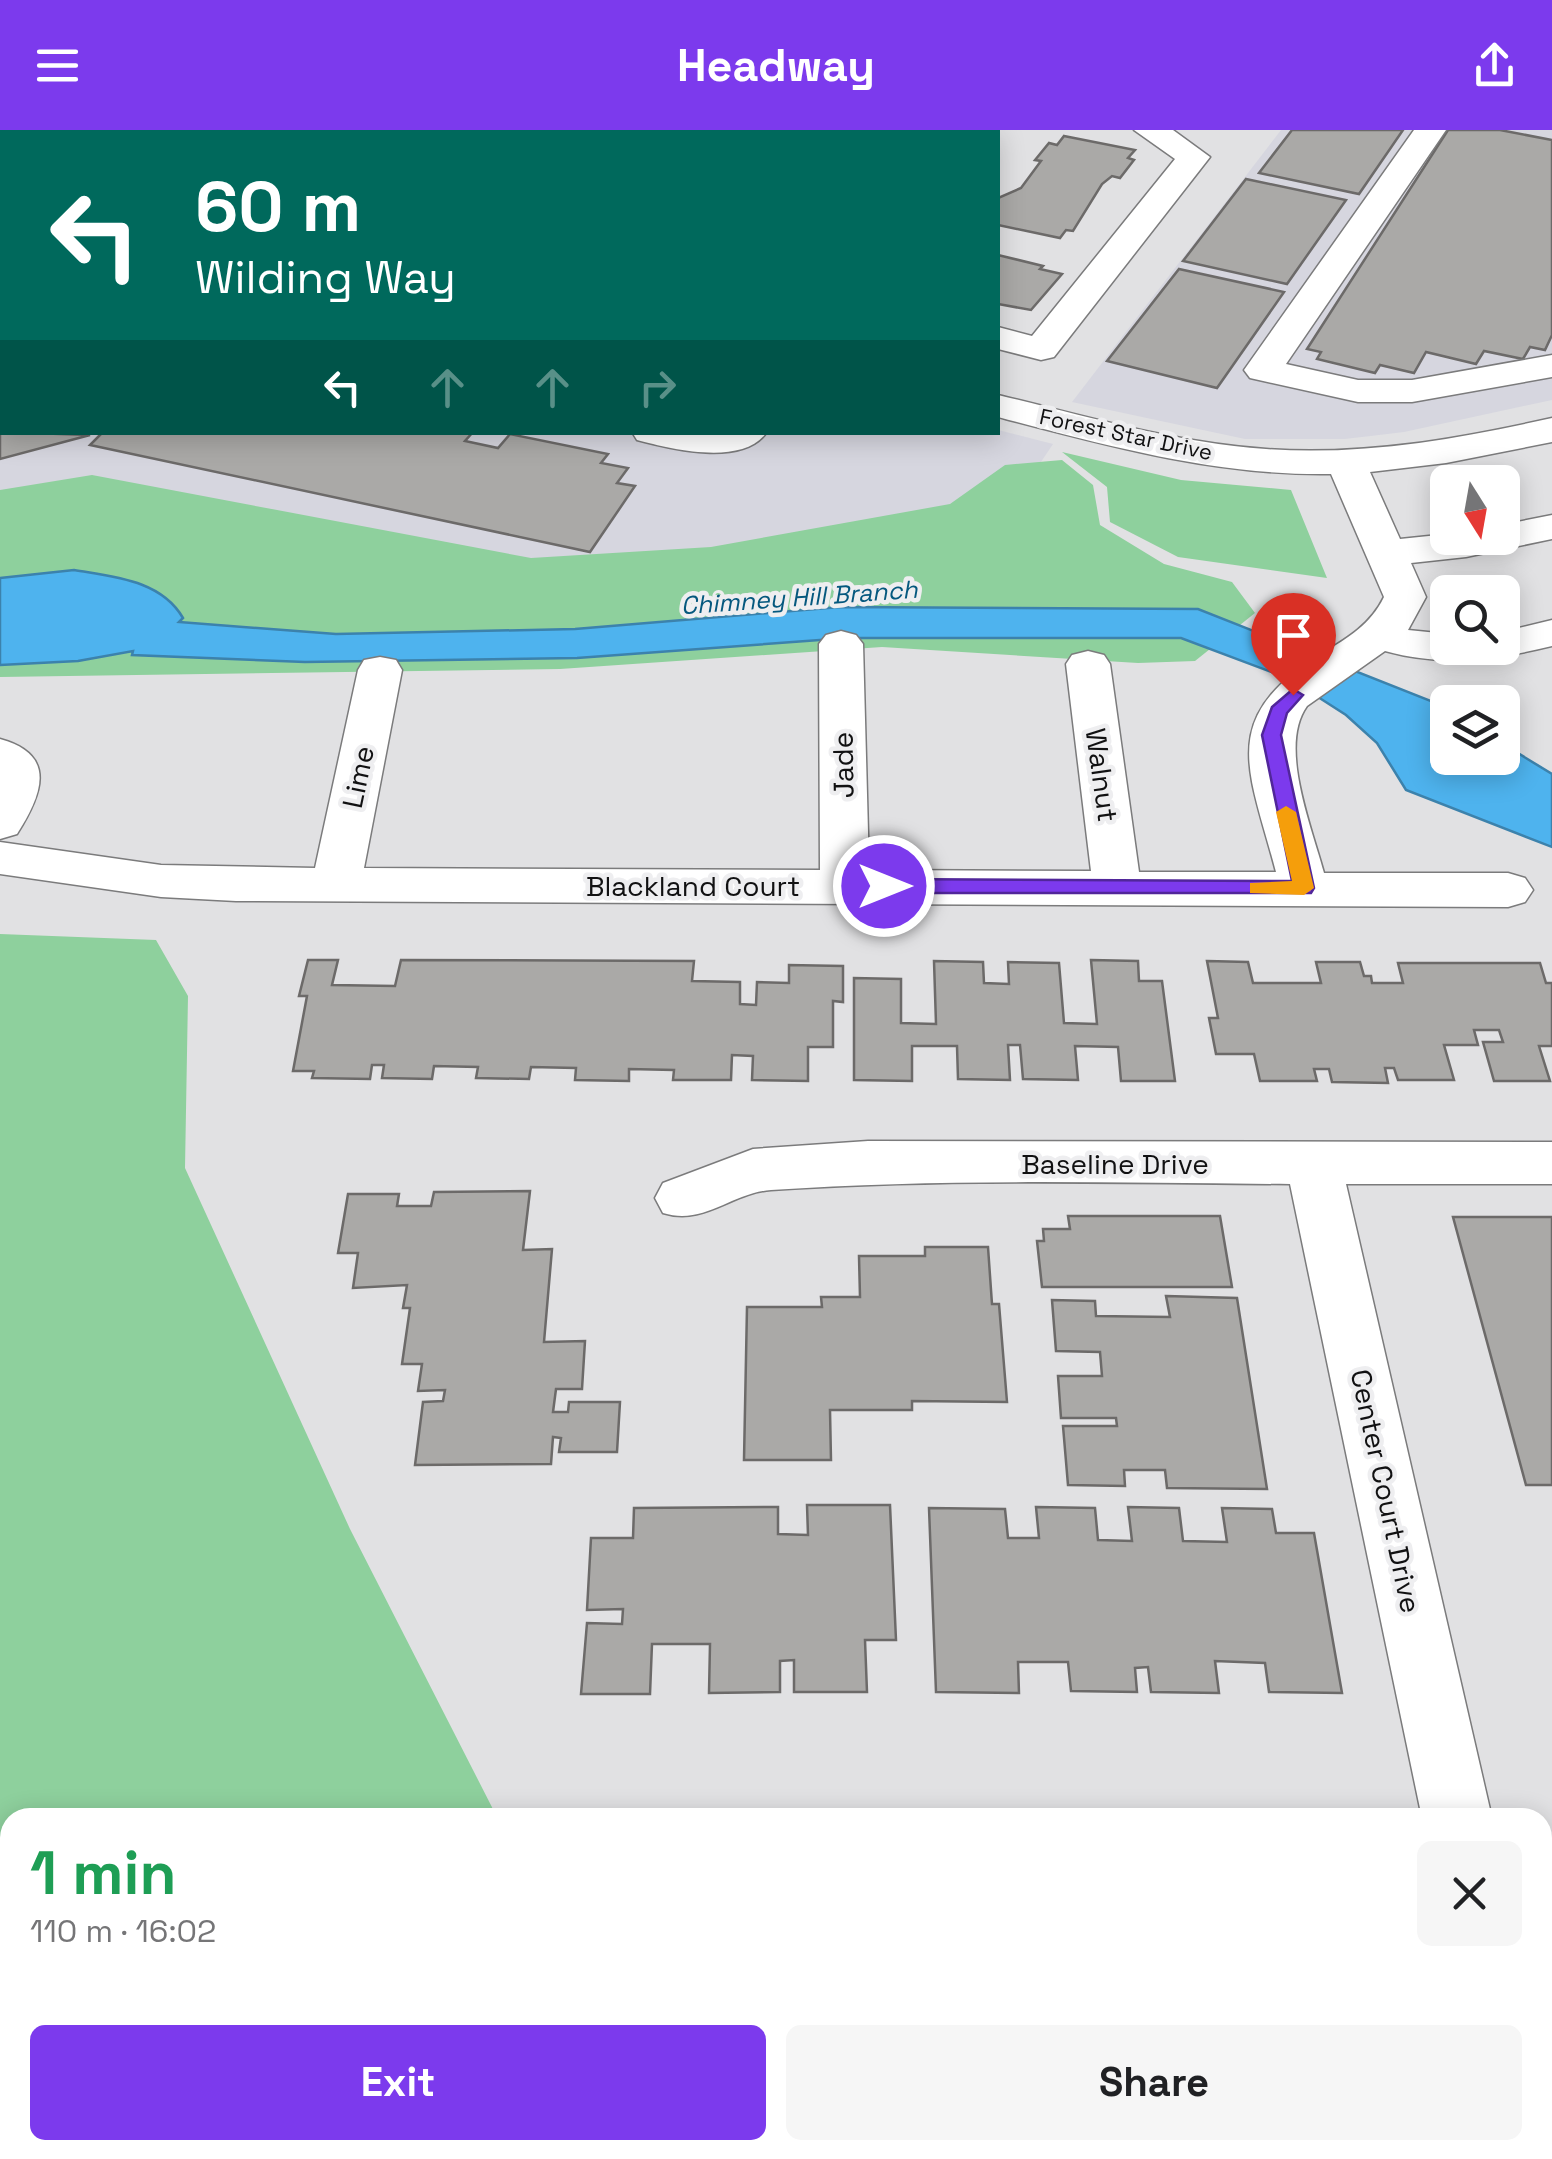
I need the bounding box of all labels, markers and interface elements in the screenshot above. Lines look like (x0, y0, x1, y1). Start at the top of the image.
text: Headway (677, 37, 875, 94)
icon: menu (30, 38, 85, 93)
icon: share (1467, 38, 1522, 93)
text: 60 m (195, 162, 361, 251)
icon: left (30, 170, 160, 300)
text: Wilding Way (195, 249, 456, 306)
icon: left (315, 360, 370, 415)
icon: ahead (420, 360, 475, 415)
icon: ahead (525, 360, 580, 415)
icon: right (630, 360, 685, 415)
street label: Forest Star Drive (1037, 402, 1215, 466)
north arrow (1430, 465, 1520, 555)
map controls (1430, 465, 1520, 775)
water label: Chimney Hill Branch (679, 573, 919, 621)
button: search (1430, 575, 1520, 665)
pin (1251, 593, 1336, 696)
icon: arrive (1266, 608, 1321, 663)
button: layers (1430, 685, 1520, 775)
street label: Walnut (1078, 726, 1126, 824)
street label: Jade (824, 732, 862, 798)
street label: Lime (334, 743, 382, 811)
position arrow (832, 834, 936, 938)
street label: Blackland Court (586, 868, 800, 904)
street label: Baseline Drive (1021, 1146, 1209, 1182)
street label: Center Court Drive (1343, 1366, 1429, 1616)
text: 1 min (30, 1835, 177, 1912)
button: close (1417, 1841, 1522, 1946)
text: 110 m · 16:02 (30, 1911, 216, 1951)
button: Exit (30, 2025, 766, 2140)
button: Share (786, 2025, 1522, 2140)

